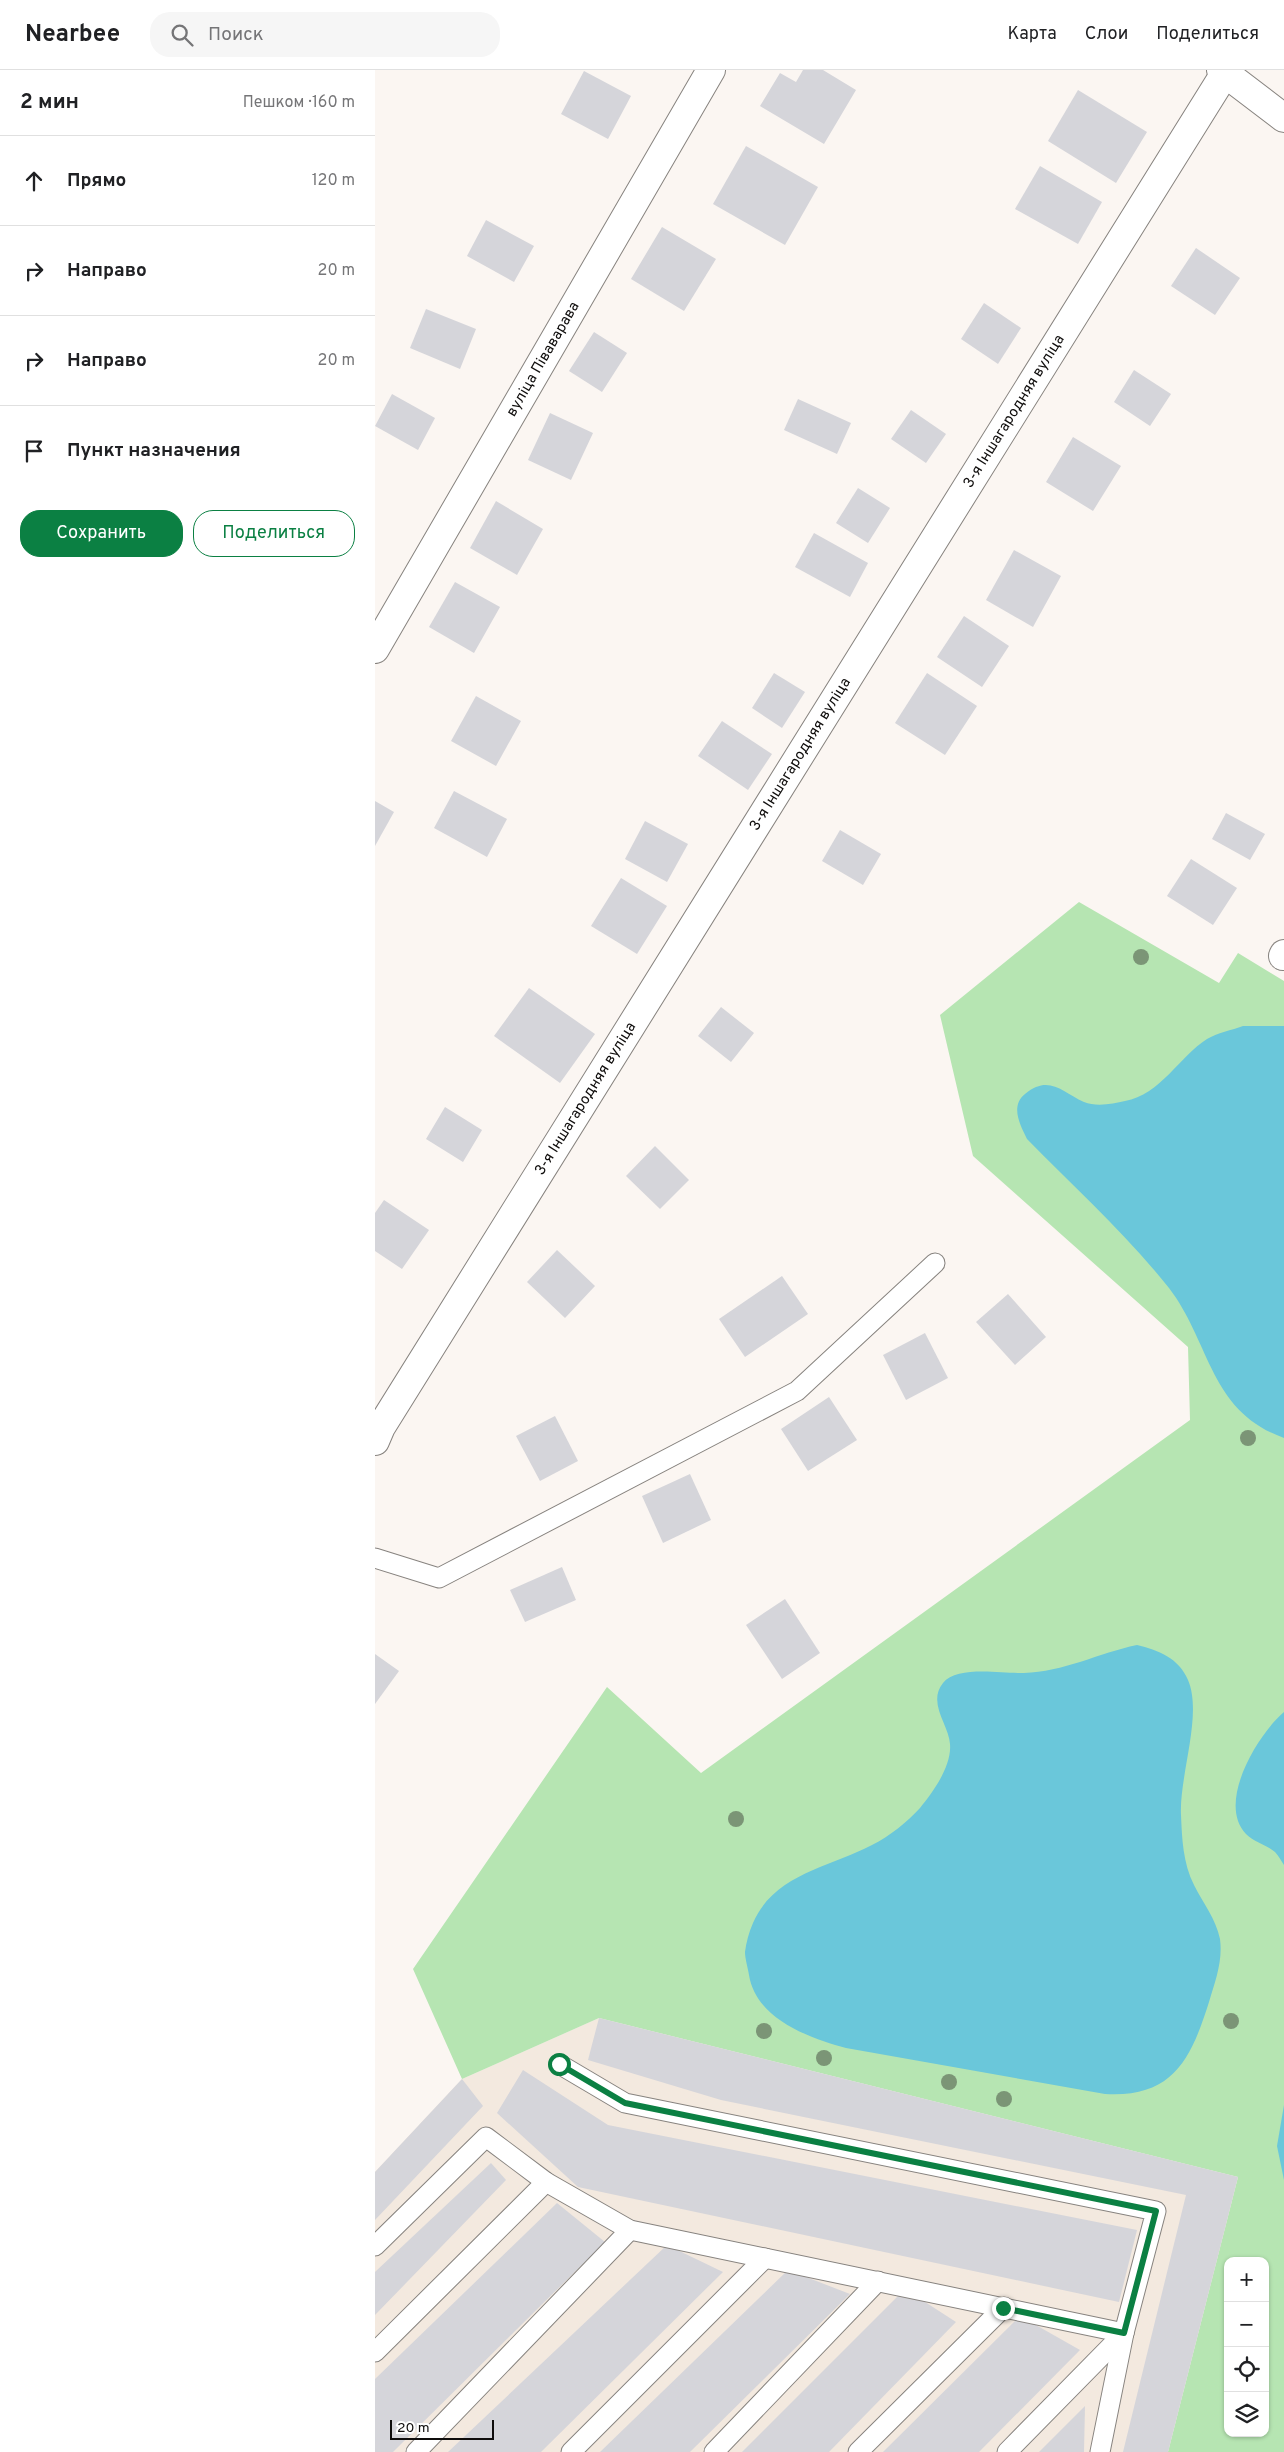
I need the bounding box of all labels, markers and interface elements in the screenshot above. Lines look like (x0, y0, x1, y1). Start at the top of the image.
search box (150, 12, 500, 57)
text: Nearbee (25, 20, 120, 50)
icon: search (168, 21, 196, 49)
text: Поиск (208, 23, 264, 47)
text: Карта (1007, 23, 1057, 46)
text: Слои (1085, 23, 1128, 46)
text: Поделиться (1156, 23, 1259, 46)
text: 2 мин (20, 89, 79, 116)
text: Пешком · 160 m (243, 93, 355, 113)
icon: ahead (20, 167, 48, 195)
text: Прямо (67, 169, 126, 193)
text: 120 m (312, 171, 355, 191)
icon: right (20, 257, 48, 285)
text: Направо (67, 259, 147, 283)
text: 20 m (318, 261, 355, 281)
street label: вуліца Піваварава (502, 298, 584, 420)
street label: 3-я Іншагародняя вуліца (959, 331, 1069, 492)
icon: right (20, 347, 48, 375)
text: Направо (67, 349, 147, 373)
text: 20 m (318, 351, 355, 371)
icon: arrive (20, 437, 48, 465)
text: Пункт назначения (67, 439, 241, 463)
button: Сохранить (20, 510, 183, 557)
button: Поделиться (193, 510, 355, 557)
street label: 3-я Іншагародняя вуліца (745, 674, 855, 834)
street label: 3-я Іншагародняя вуліца (531, 1019, 641, 1179)
route start (548, 2053, 571, 2076)
map controls (1224, 2257, 1269, 2437)
button: + (1224, 2257, 1269, 2302)
route end (992, 2297, 1015, 2320)
button: − (1224, 2302, 1269, 2347)
button: locate (1224, 2347, 1269, 2392)
button: layers (1224, 2392, 1269, 2437)
scale bar (390, 2417, 494, 2440)
text: 20 m (397, 2420, 430, 2437)

